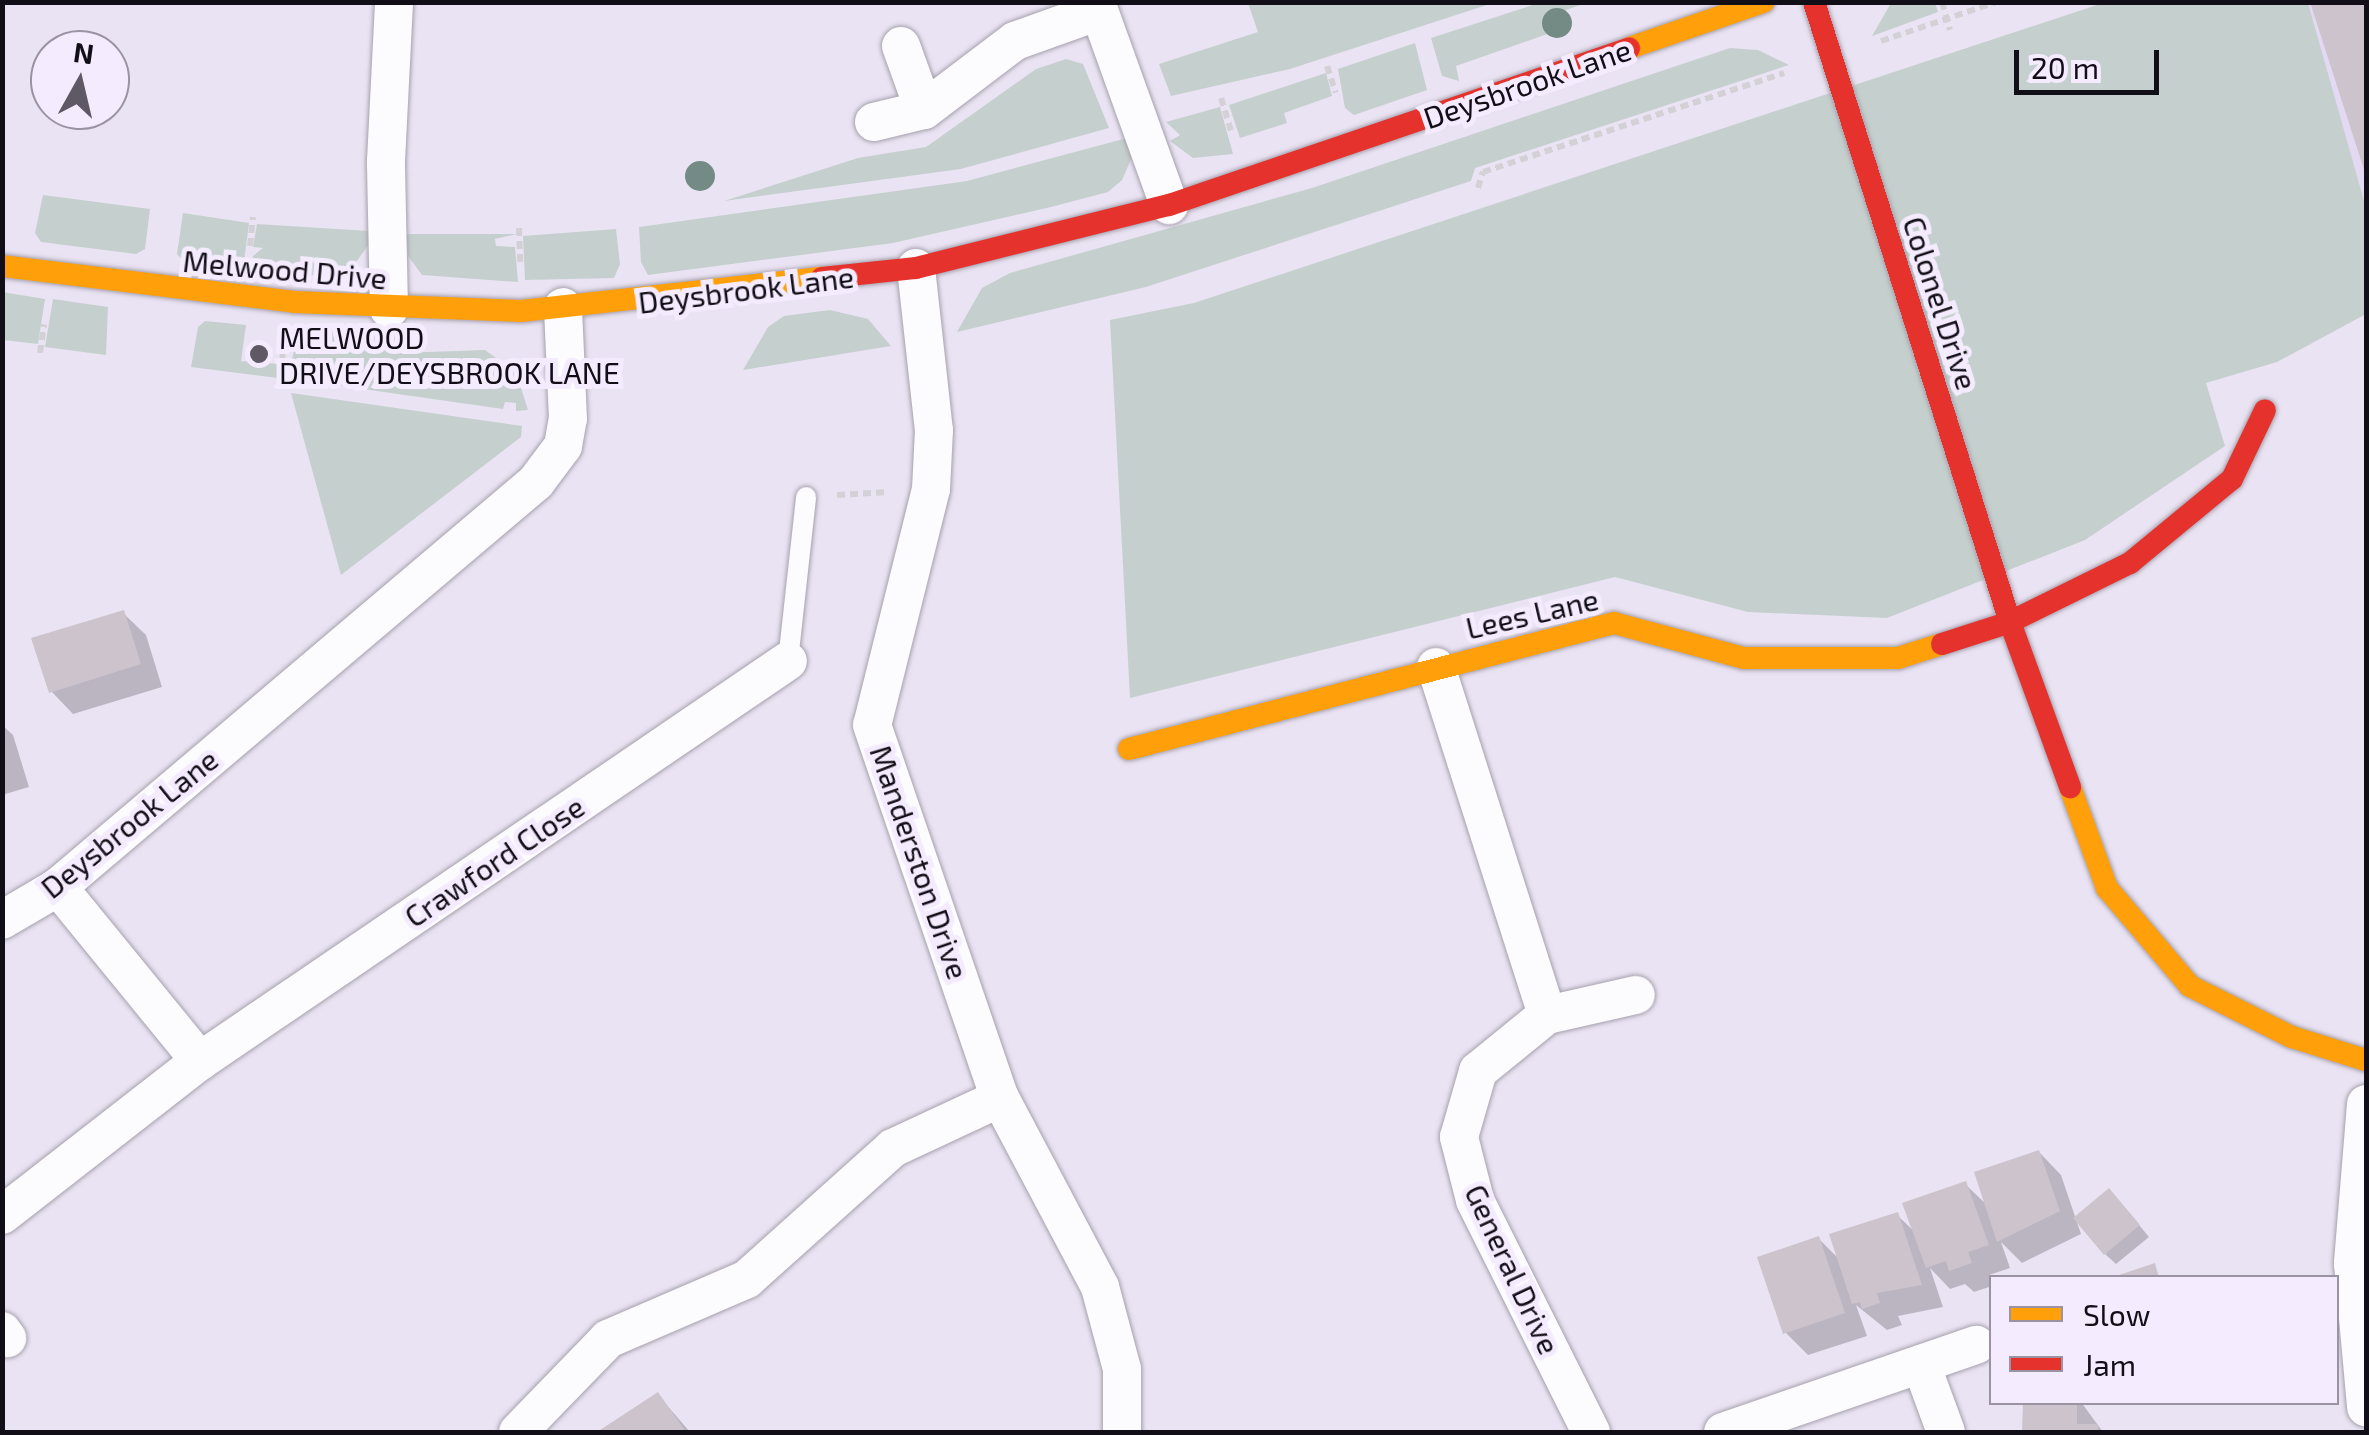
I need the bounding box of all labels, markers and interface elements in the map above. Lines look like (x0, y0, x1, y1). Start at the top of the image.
north arrow (30, 30, 130, 130)
scale bar (2019, 30, 2164, 92)
street label: Deysbrook Lane (1418, 31, 1636, 135)
text: N (72, 34, 96, 71)
text: 20 m (2031, 49, 2099, 85)
street label: Colonel Drive (1896, 212, 1986, 394)
street label: Melwood Drive (181, 242, 389, 296)
street label: Deysbrook Lane (636, 258, 856, 320)
place label: MELWOOD DRIVE/DEYSBROOK LANE (279, 319, 620, 390)
marker: MELWOOD DRIVE/DEYSBROOK LANE (248, 343, 270, 365)
street label: Lees Lane (1462, 580, 1602, 646)
street label: Deysbrook Lane (33, 741, 225, 905)
street label: Manderston Drive (863, 741, 977, 983)
street label: Crawford Close (397, 788, 591, 934)
street label: General Drive (1458, 1178, 1568, 1360)
legend (1989, 1275, 2339, 1405)
text: Slow (2083, 1296, 2150, 1332)
text: Jam (2083, 1346, 2136, 1382)

